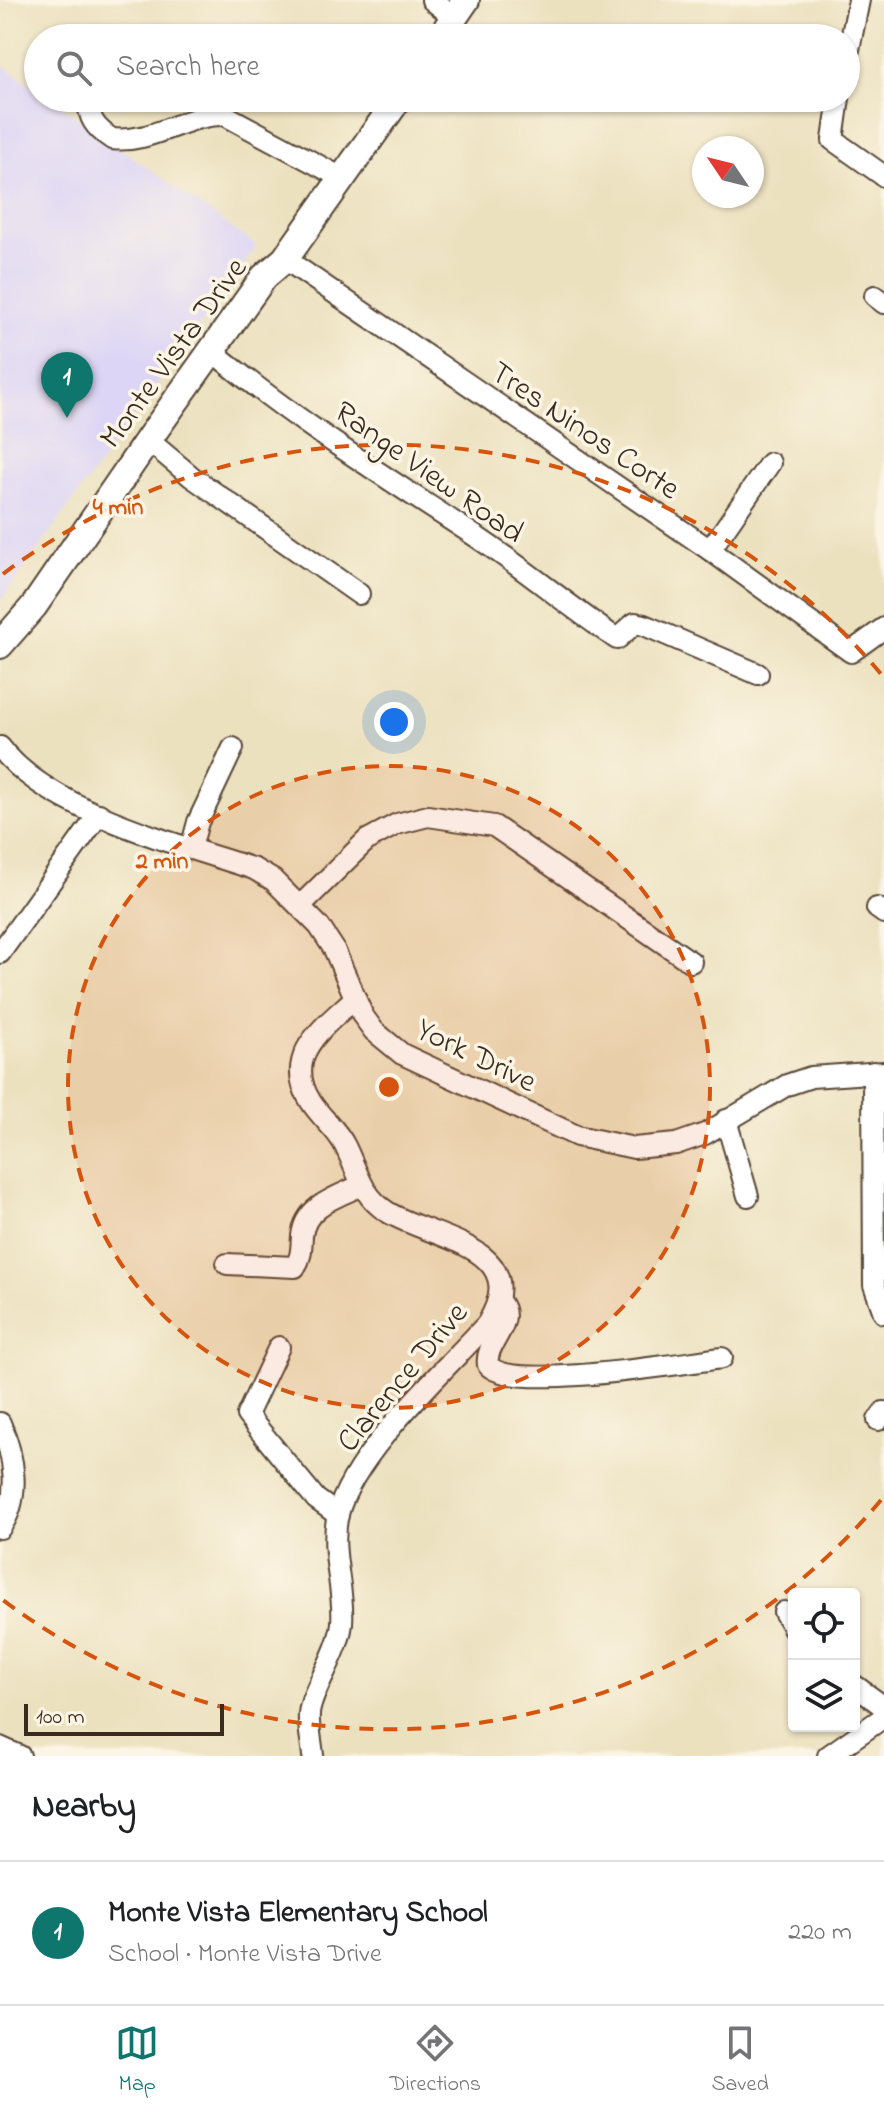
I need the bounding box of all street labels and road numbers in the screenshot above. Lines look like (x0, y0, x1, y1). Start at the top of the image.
street label: Monte Vista Drive (89, 248, 261, 459)
street label: Tres Ninos Corte (480, 351, 689, 513)
street label: Range View Road (323, 391, 533, 557)
street label: York Drive (407, 1008, 544, 1107)
street label: Clarence Drive (327, 1292, 481, 1464)

